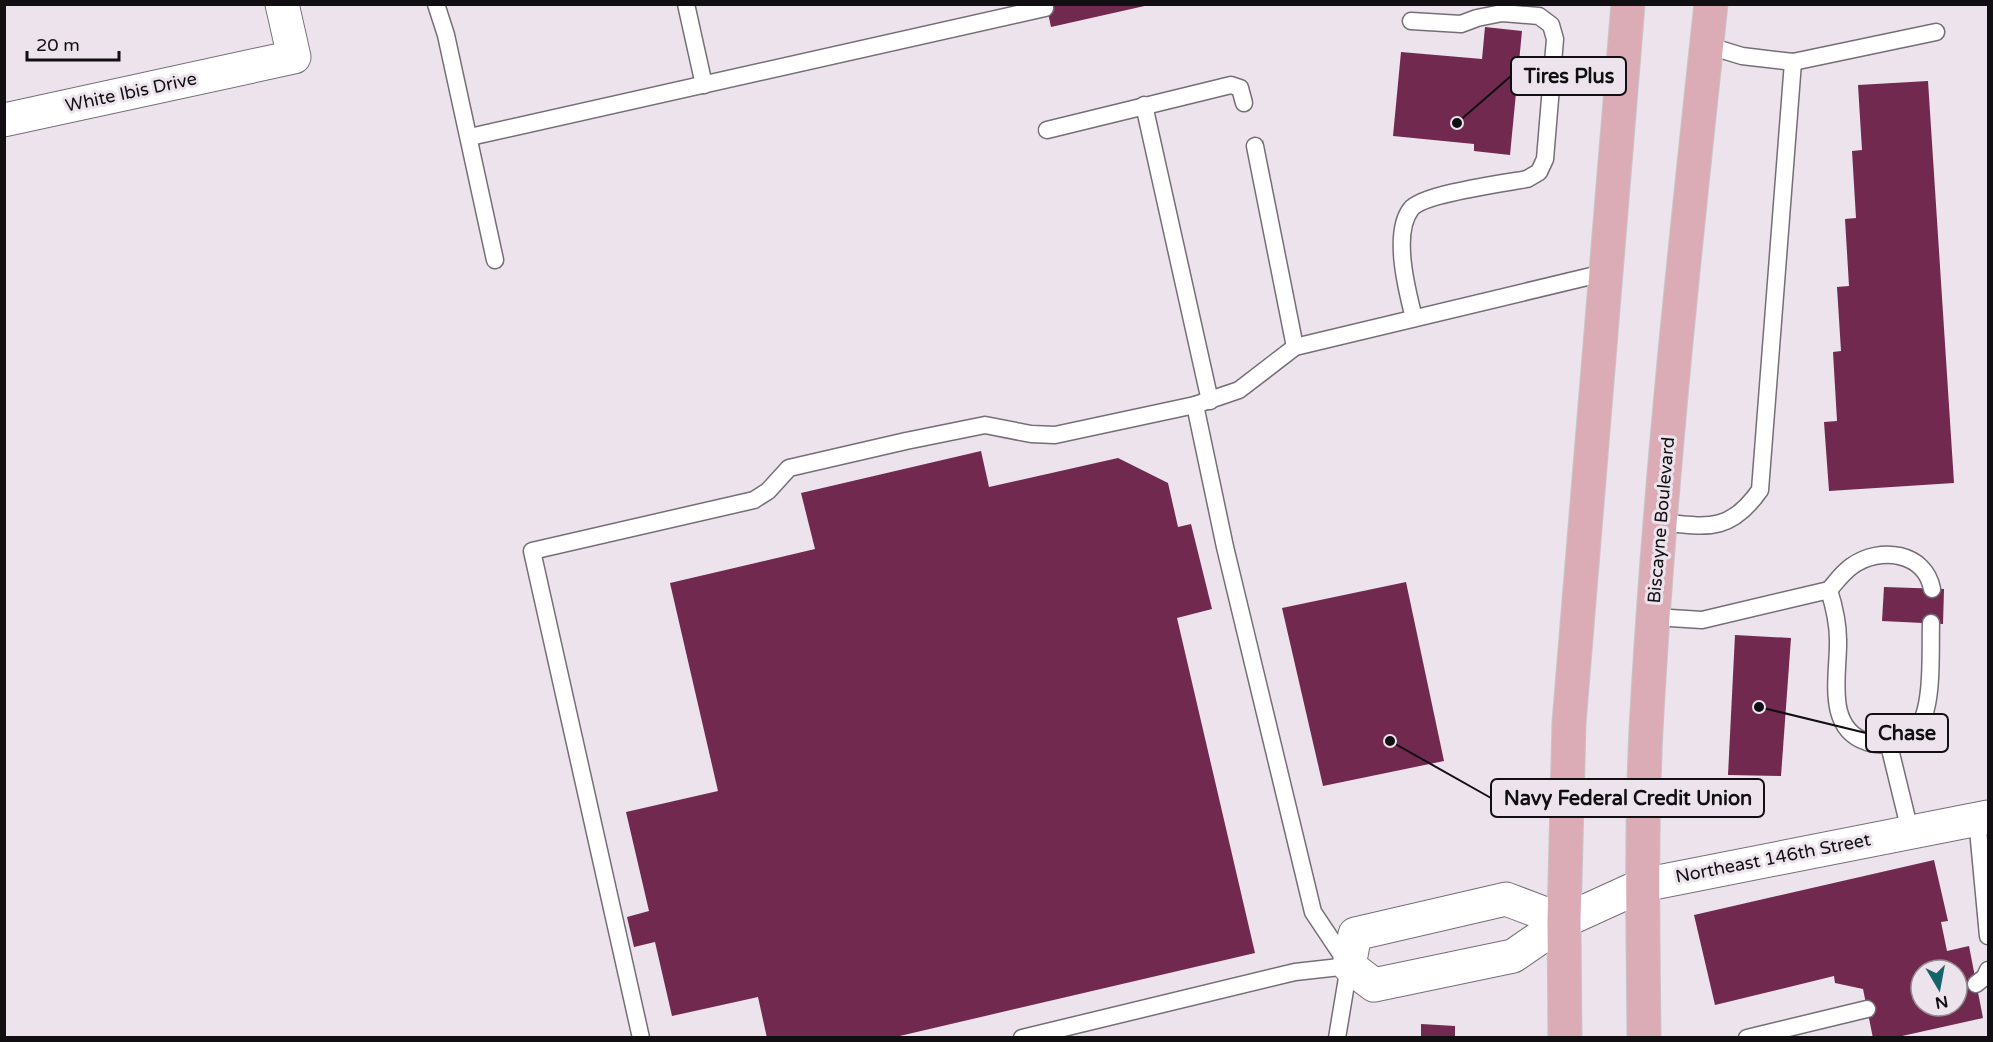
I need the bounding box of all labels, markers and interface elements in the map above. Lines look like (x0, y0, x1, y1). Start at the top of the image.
scale bar (27, 24, 118, 62)
text: 20 m (36, 34, 80, 56)
callout: Tires Plus (1511, 57, 1626, 95)
text: Tires Plus (1523, 65, 1615, 89)
street label: White Ibis Drive (63, 67, 199, 117)
street label: Biscayne Boulevard (1643, 436, 1679, 604)
callout: Chase (1866, 714, 1948, 752)
text: Chase (1878, 722, 1936, 746)
callout: Navy Federal Credit Union (1491, 779, 1764, 817)
text: Navy Federal Credit Union (1504, 787, 1752, 811)
street label: Northeast 146th Street (1674, 828, 1872, 888)
north arrow (1909, 958, 1969, 1018)
text: N (1933, 991, 1949, 1013)

